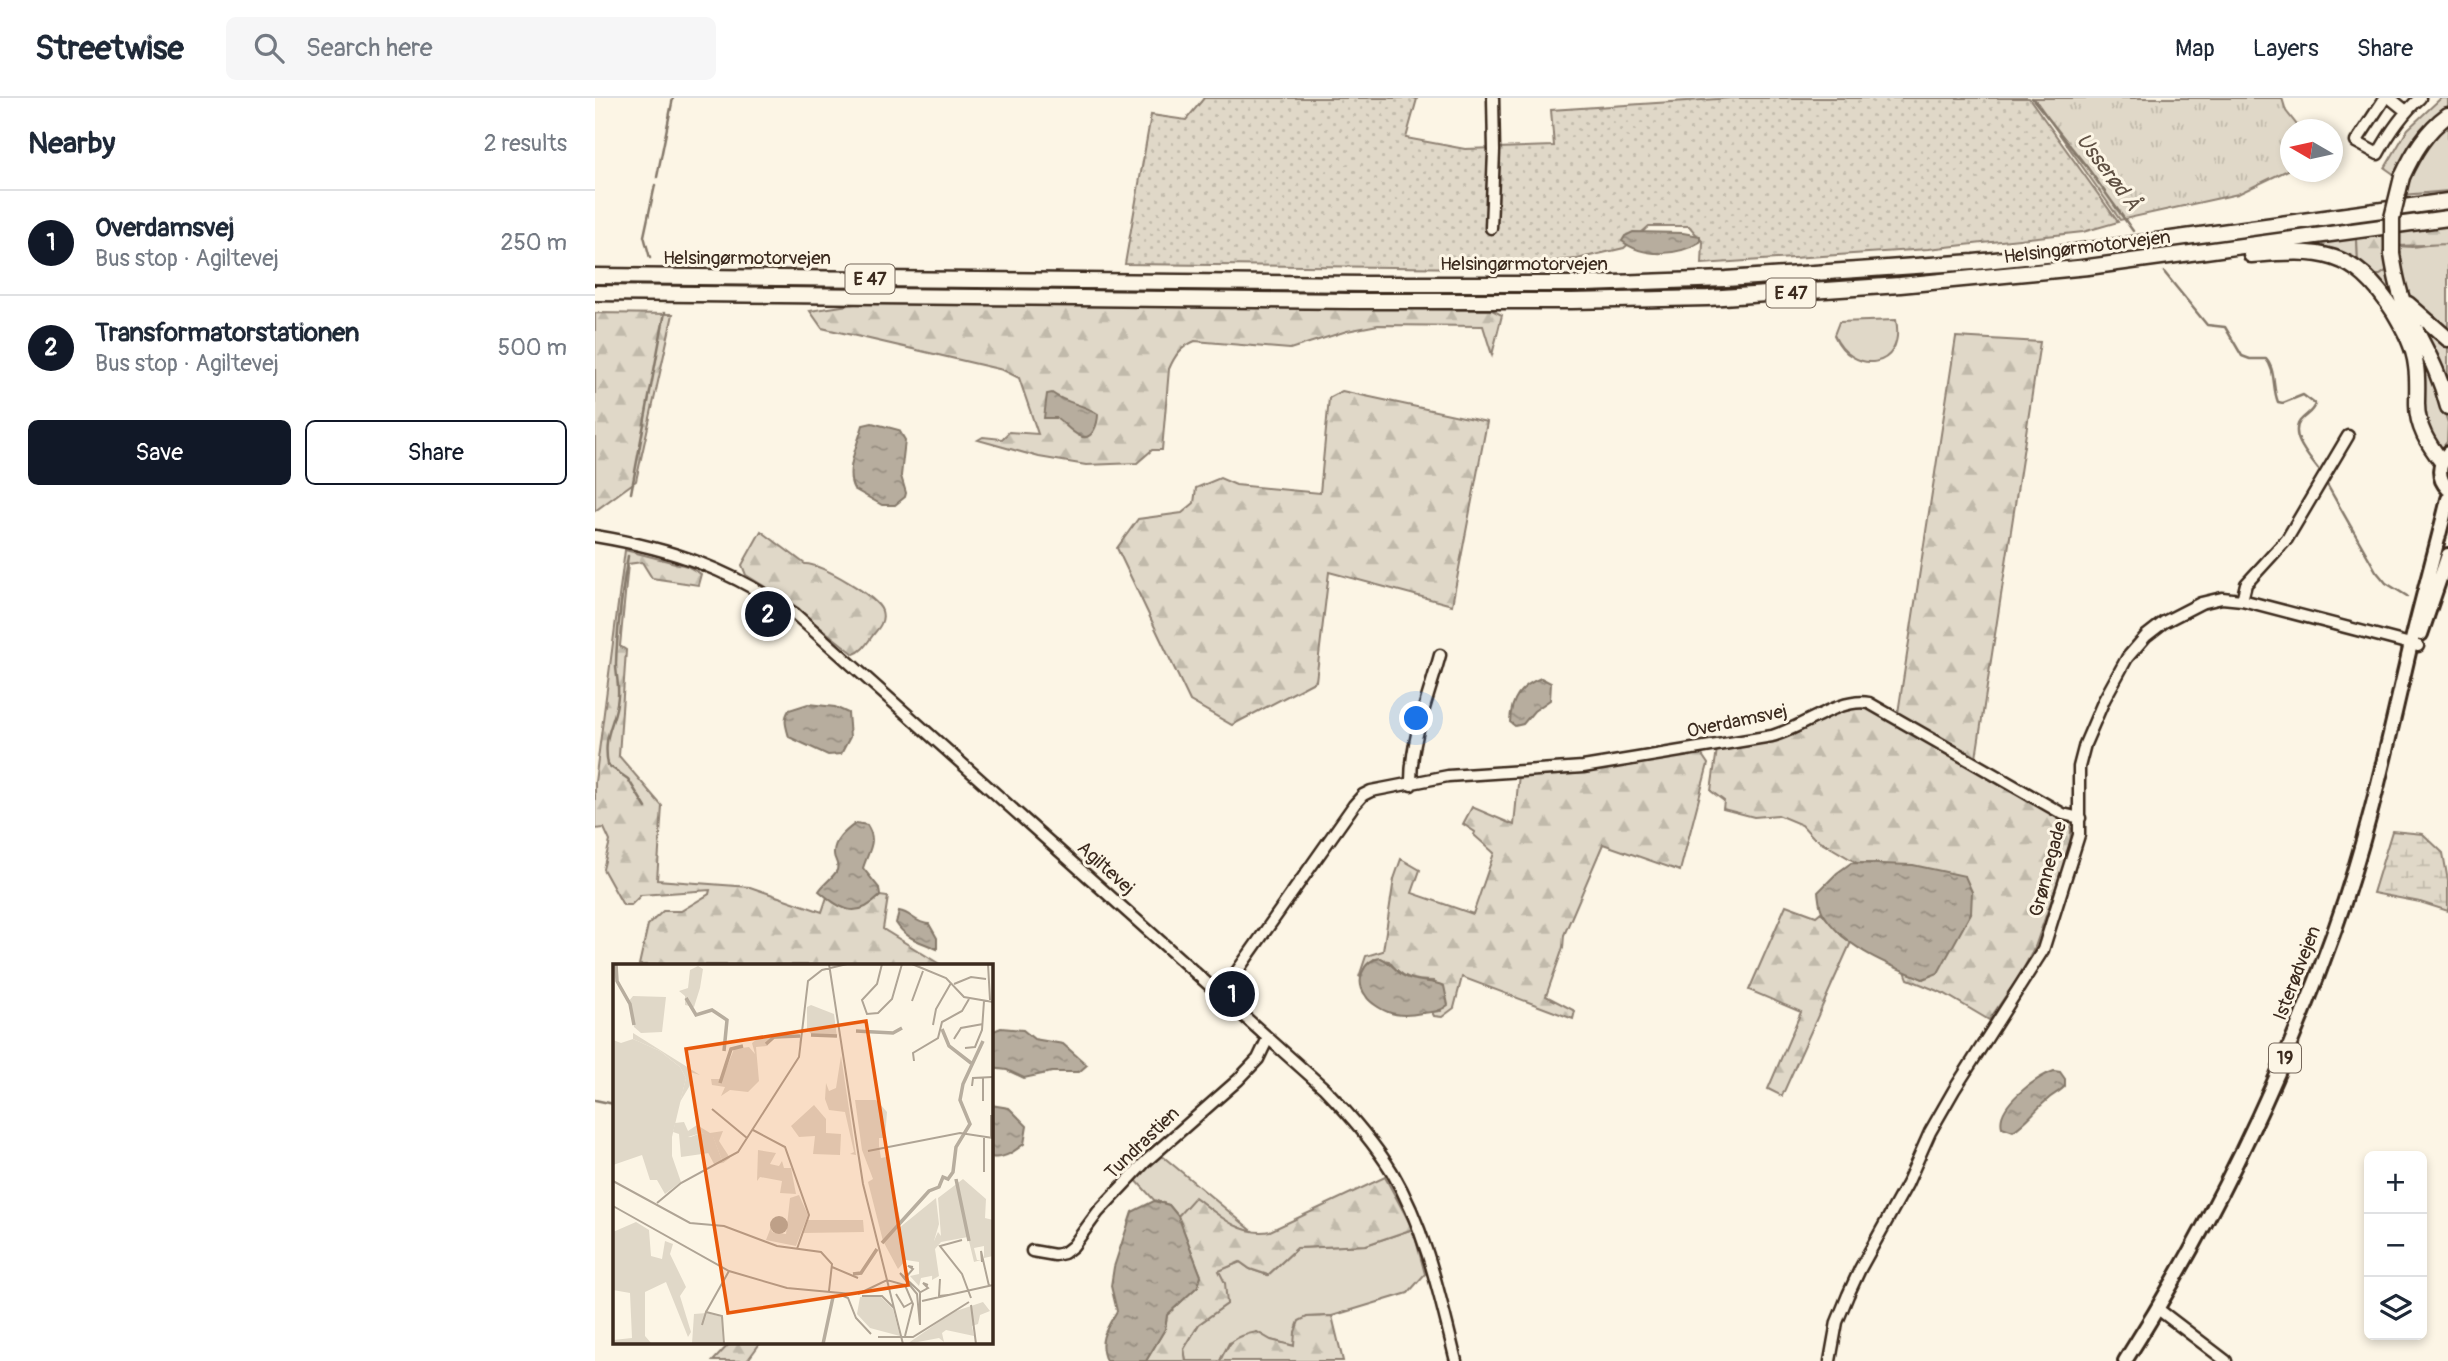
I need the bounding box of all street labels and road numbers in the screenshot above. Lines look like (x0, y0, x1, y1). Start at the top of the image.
street label: Helsingørmotorvejen (2002, 225, 2172, 269)
street label: Helsingørmotorvejen (663, 246, 831, 270)
street label: Helsingørmotorvejen (1440, 252, 1608, 276)
road number: E 47 (845, 264, 895, 294)
road number: E 47 (1767, 278, 1815, 308)
street label: Overdamsvej (1685, 699, 1789, 743)
street label: Grønnegade (2024, 818, 2072, 919)
street label: Agiltevej (1072, 836, 1140, 900)
street label: Isterødvejen (2268, 922, 2326, 1024)
road number: 19 (2269, 1043, 2301, 1072)
street label: Tundrastien (1100, 1102, 1184, 1184)

